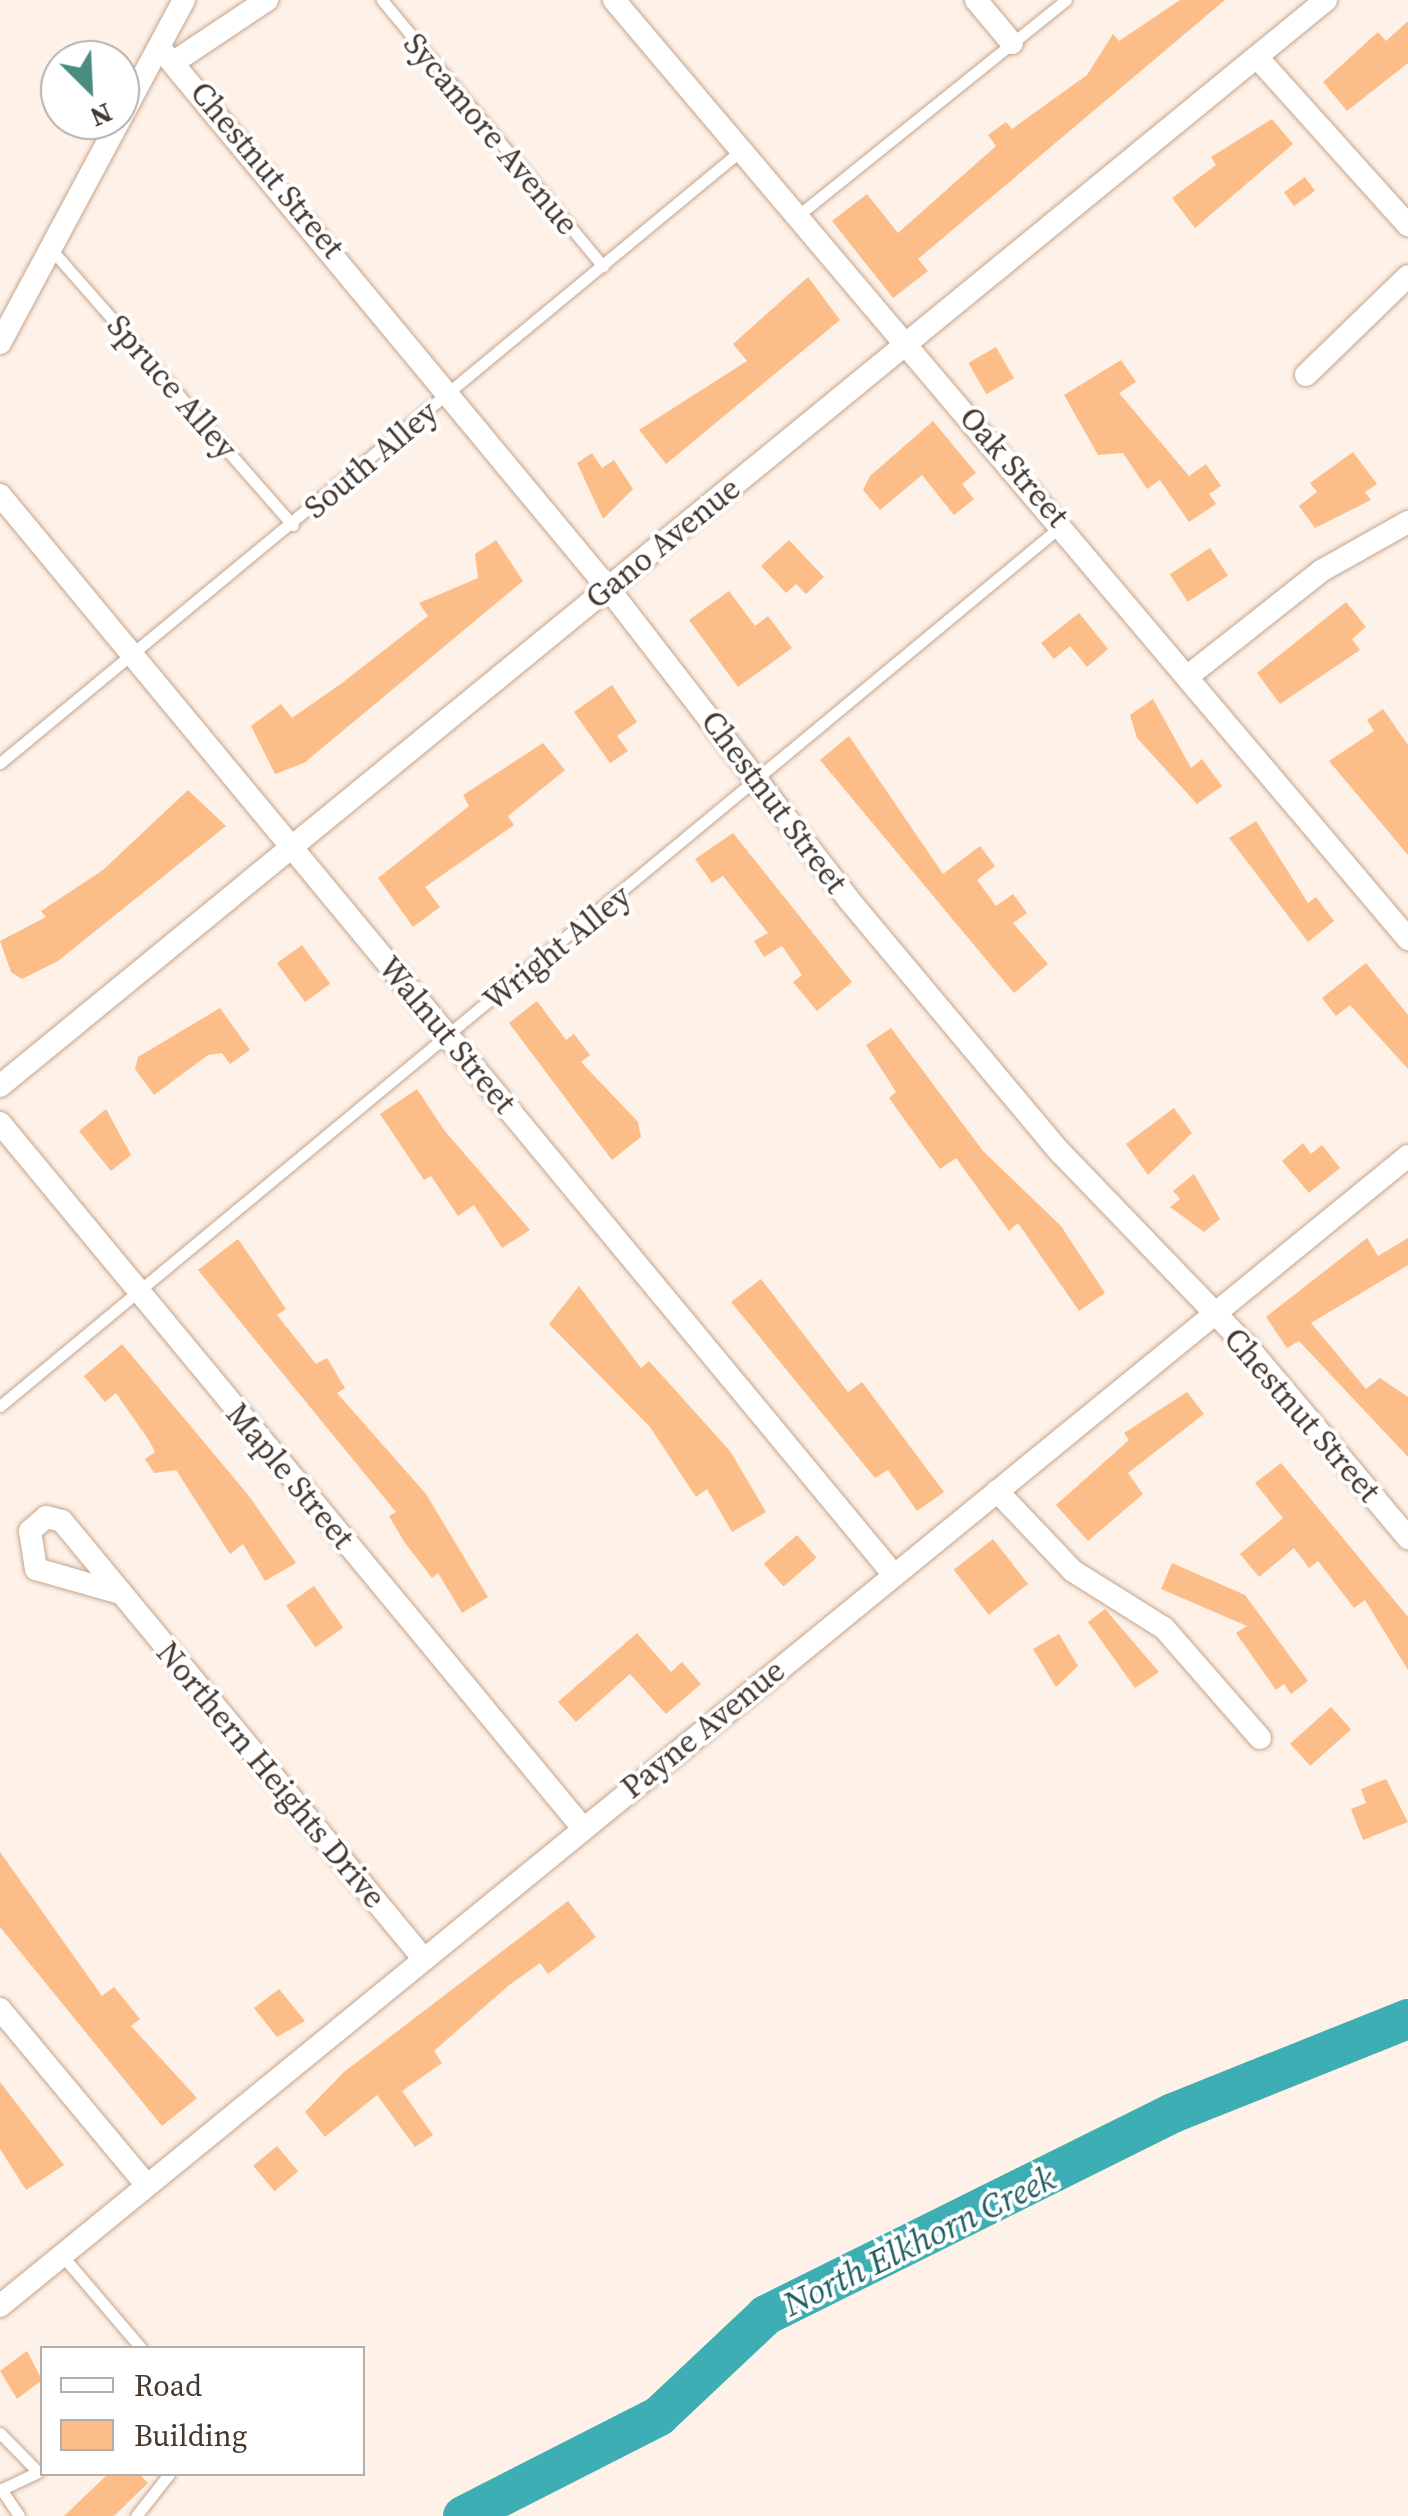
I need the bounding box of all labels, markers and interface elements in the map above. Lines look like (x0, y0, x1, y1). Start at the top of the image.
street label: Sycamore Avenue (395, 25, 587, 243)
north arrow (40, 40, 140, 140)
street label: Chestnut Street (182, 74, 352, 266)
text: N (84, 94, 118, 137)
street label: Spruce Alley (99, 307, 245, 467)
street label: South Alley (297, 393, 445, 527)
street label: Oak Street (951, 399, 1077, 535)
street label: Gano Avenue (578, 469, 748, 617)
street label: Chestnut Street (693, 703, 855, 901)
street label: Wright Alley (476, 877, 638, 1019)
street label: Walnut Street (370, 949, 524, 1121)
street label: Chestnut Street (1216, 1320, 1388, 1510)
street label: Maple Street (218, 1395, 362, 1557)
street label: Northern Heights Drive (148, 1634, 394, 1916)
street label: Payne Avenue (613, 1651, 793, 1807)
water label: North Elkhorn Creek (776, 2157, 1062, 2325)
legend (40, 2346, 365, 2476)
text: Road (134, 2365, 202, 2406)
text: Building (134, 2415, 247, 2456)

